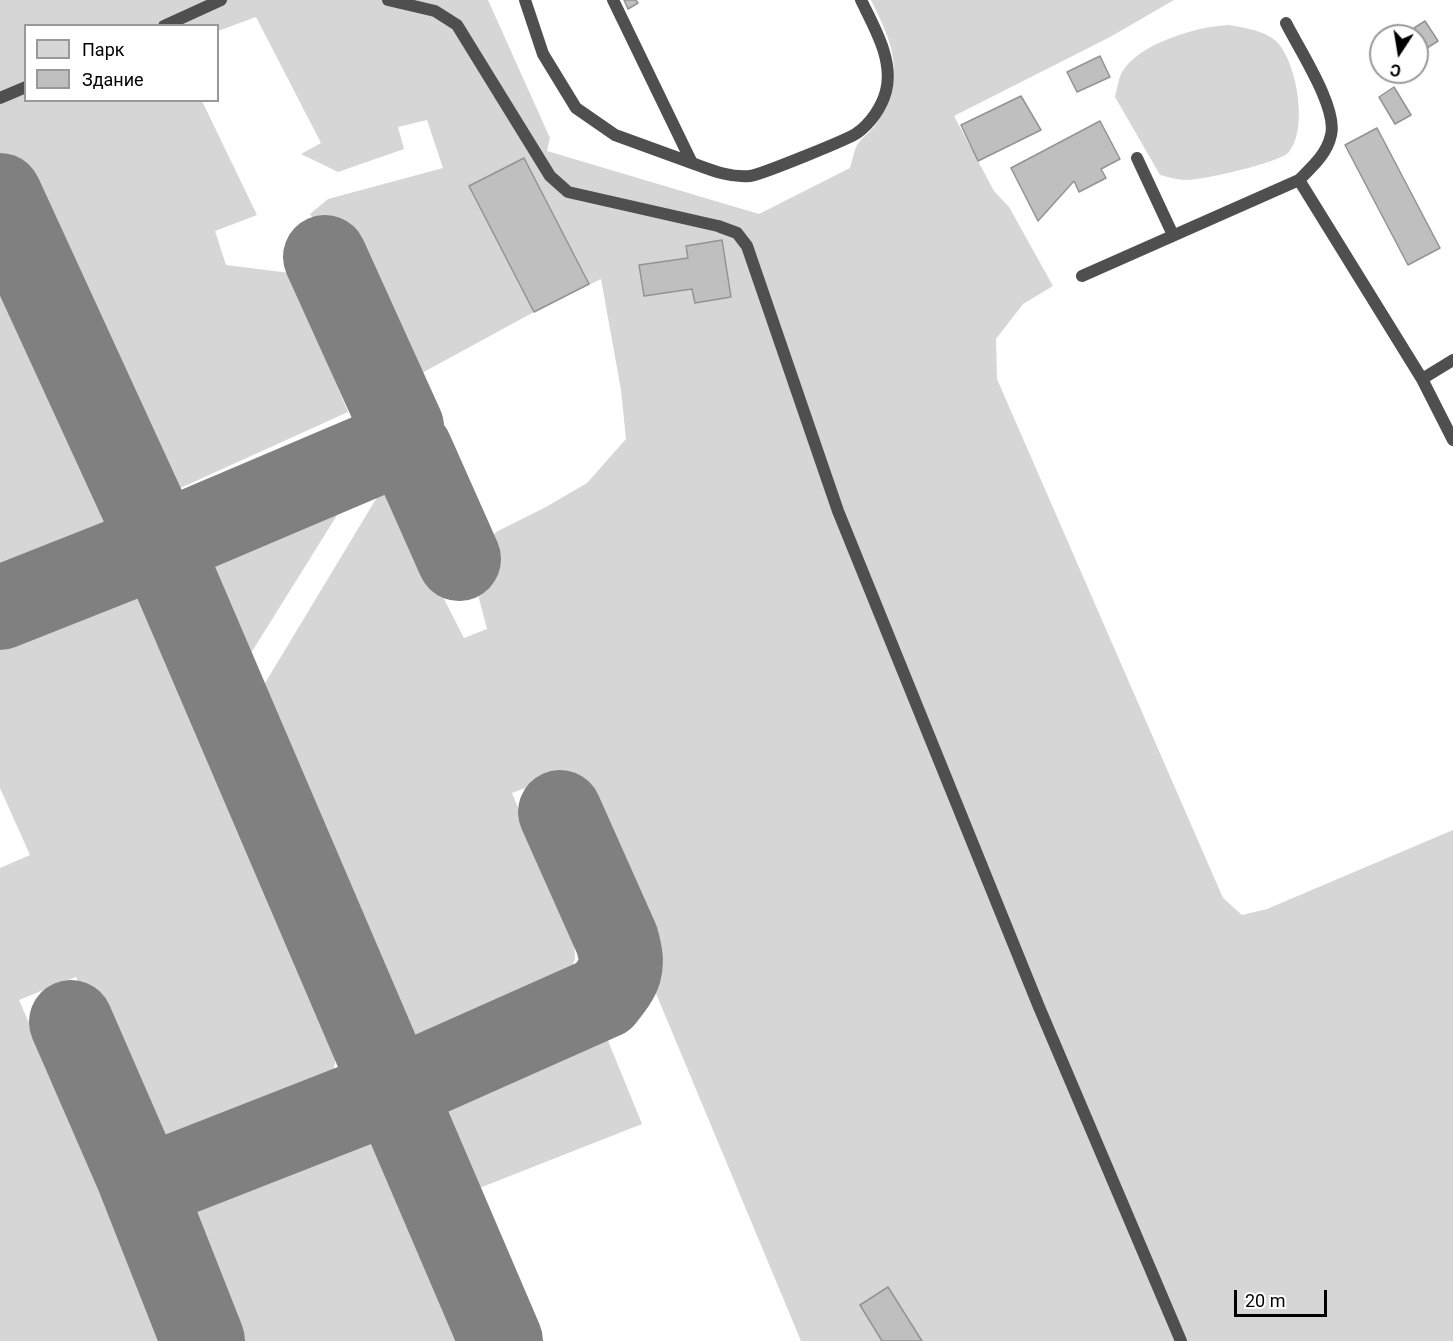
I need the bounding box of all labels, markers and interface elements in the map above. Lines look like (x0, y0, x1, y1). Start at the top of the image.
legend (24, 24, 219, 102)
north arrow (1369, 24, 1429, 84)
text: Парк (82, 39, 124, 60)
text: С (1388, 60, 1403, 81)
text: Здание (82, 69, 144, 90)
scale bar (1237, 1278, 1330, 1316)
text: 20 m (1245, 1290, 1285, 1311)

